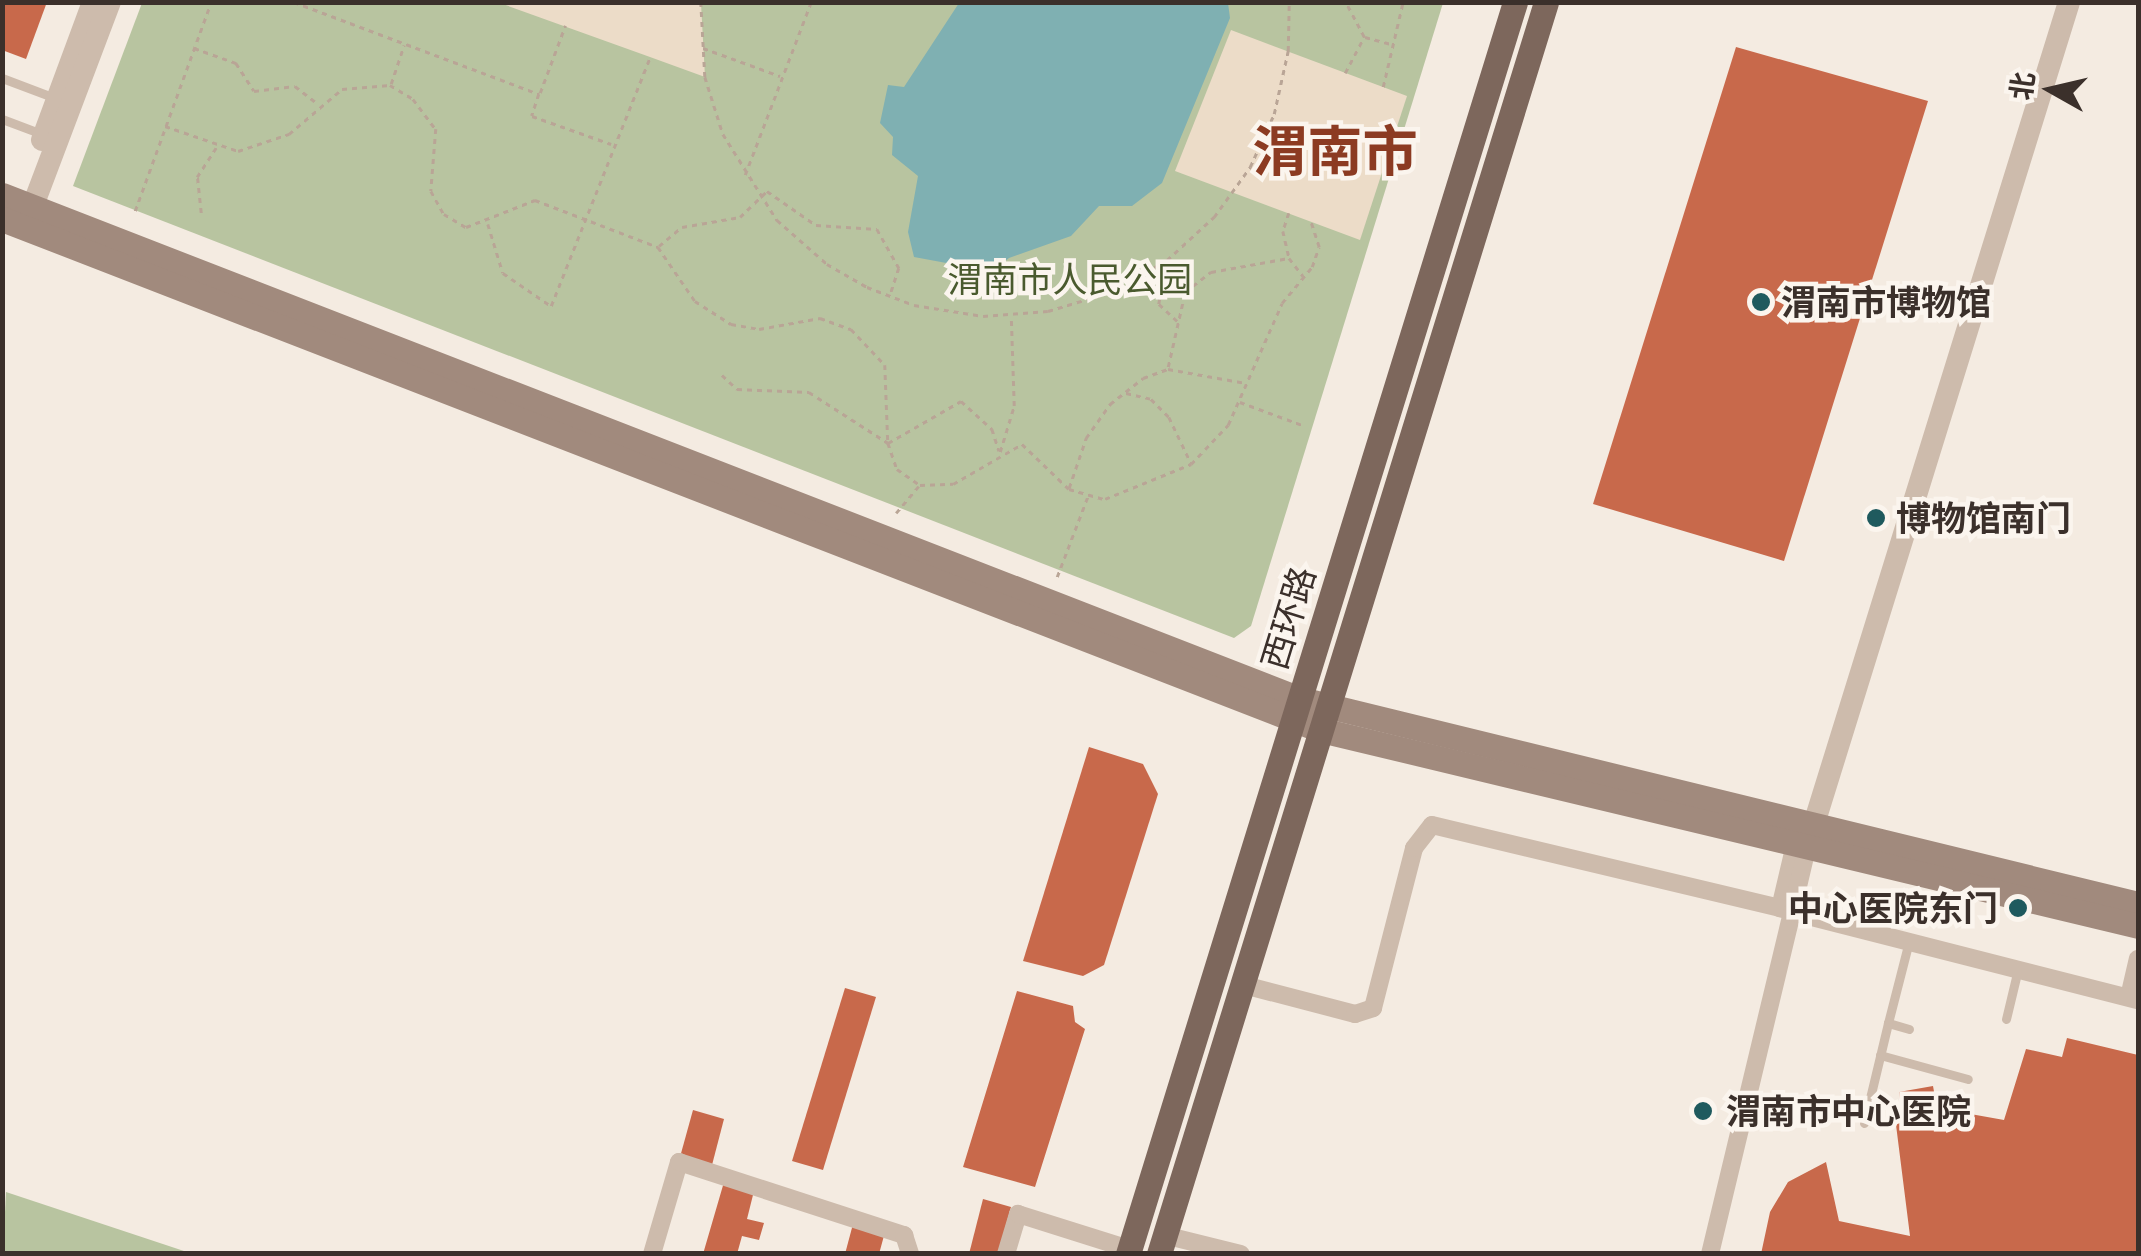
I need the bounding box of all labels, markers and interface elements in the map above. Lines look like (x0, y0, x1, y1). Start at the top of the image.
north arrow (2001, 40, 2101, 140)
text: 北 (2001, 69, 2042, 102)
district label: 渭南市 (1253, 117, 1417, 183)
park label: 渭南市人民公园 (948, 258, 1192, 300)
place label: 渭南市博物馆 (1781, 281, 1991, 323)
marker: 渭南市博物馆 (1750, 291, 1772, 313)
place label: 博物馆南门 (1896, 497, 2071, 539)
marker: 博物馆南门 (1865, 507, 1887, 529)
street label: 西环路 (1253, 562, 1323, 674)
place label: 中心医院东门 (1788, 887, 1998, 929)
marker: 中心医院东门 (2007, 897, 2029, 919)
place label: 渭南市中心医院 (1726, 1090, 1971, 1132)
marker: 渭南市中心医院 (1690, 1098, 1716, 1124)

